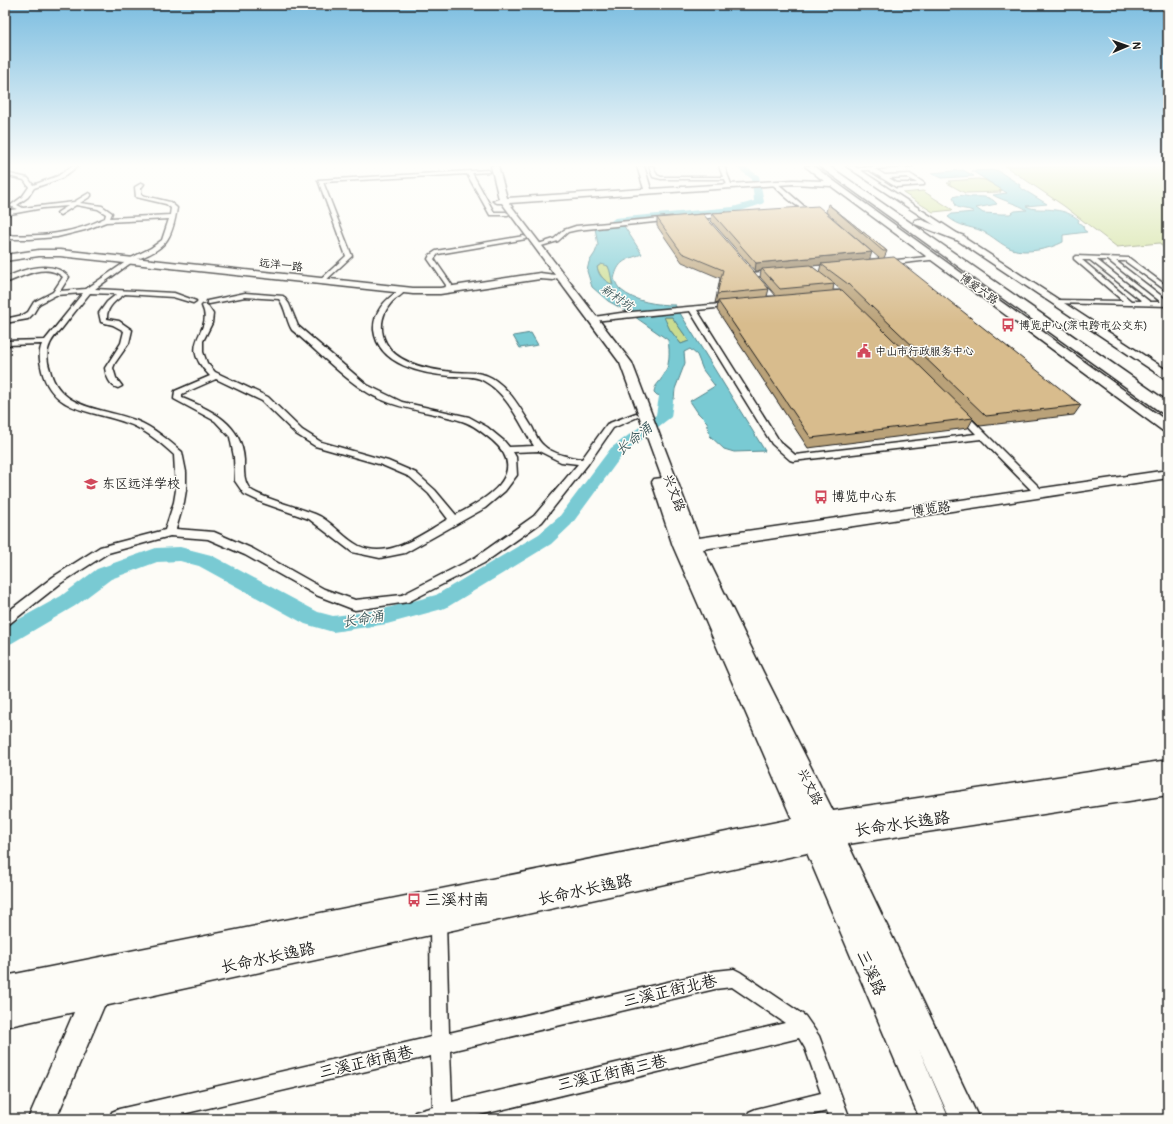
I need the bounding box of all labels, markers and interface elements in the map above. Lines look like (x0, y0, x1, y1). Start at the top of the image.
north arrow (1107, 26, 1147, 66)
text: N (1130, 42, 1143, 50)
street label: 远洋一路 (258, 256, 304, 274)
street label: 博爱六路 (957, 271, 1001, 307)
water label: 新村坑 (598, 282, 638, 315)
bus stop icon: 博览中心(深中跨市公交东) (1000, 317, 1016, 333)
place label: 博览中心(深中跨市公交东) (1019, 319, 1147, 332)
public building icon: 中山市行政服务中心 (856, 343, 872, 359)
place label: 中山市行政服务中心 (875, 345, 974, 358)
water label: 长命涌 (612, 419, 656, 459)
street label: 兴文路 (660, 472, 688, 514)
school or university icon: 东区远洋学校 (83, 476, 99, 492)
place label: 东区远洋学校 (102, 476, 180, 492)
bus stop icon: 博览中心东 (813, 489, 829, 505)
place label: 博览中心东 (832, 489, 897, 505)
street label: 博览路 (911, 498, 951, 520)
water label: 长命涌 (341, 607, 386, 631)
street label: 兴文路 (794, 766, 826, 808)
street label: 长命水长逸路 (853, 807, 951, 841)
street label: 长命水长逸路 (536, 870, 634, 910)
place label: 三溪村南 (425, 890, 489, 910)
bus stop icon: 三溪村南 (406, 892, 422, 908)
street label: 长命水长逸路 (219, 938, 317, 978)
street label: 三溪路 (852, 947, 890, 999)
street label: 三溪正街北巷 (621, 970, 719, 1012)
street label: 三溪正街南巷 (317, 1041, 415, 1083)
street label: 三溪正街南三巷 (555, 1051, 669, 1095)

